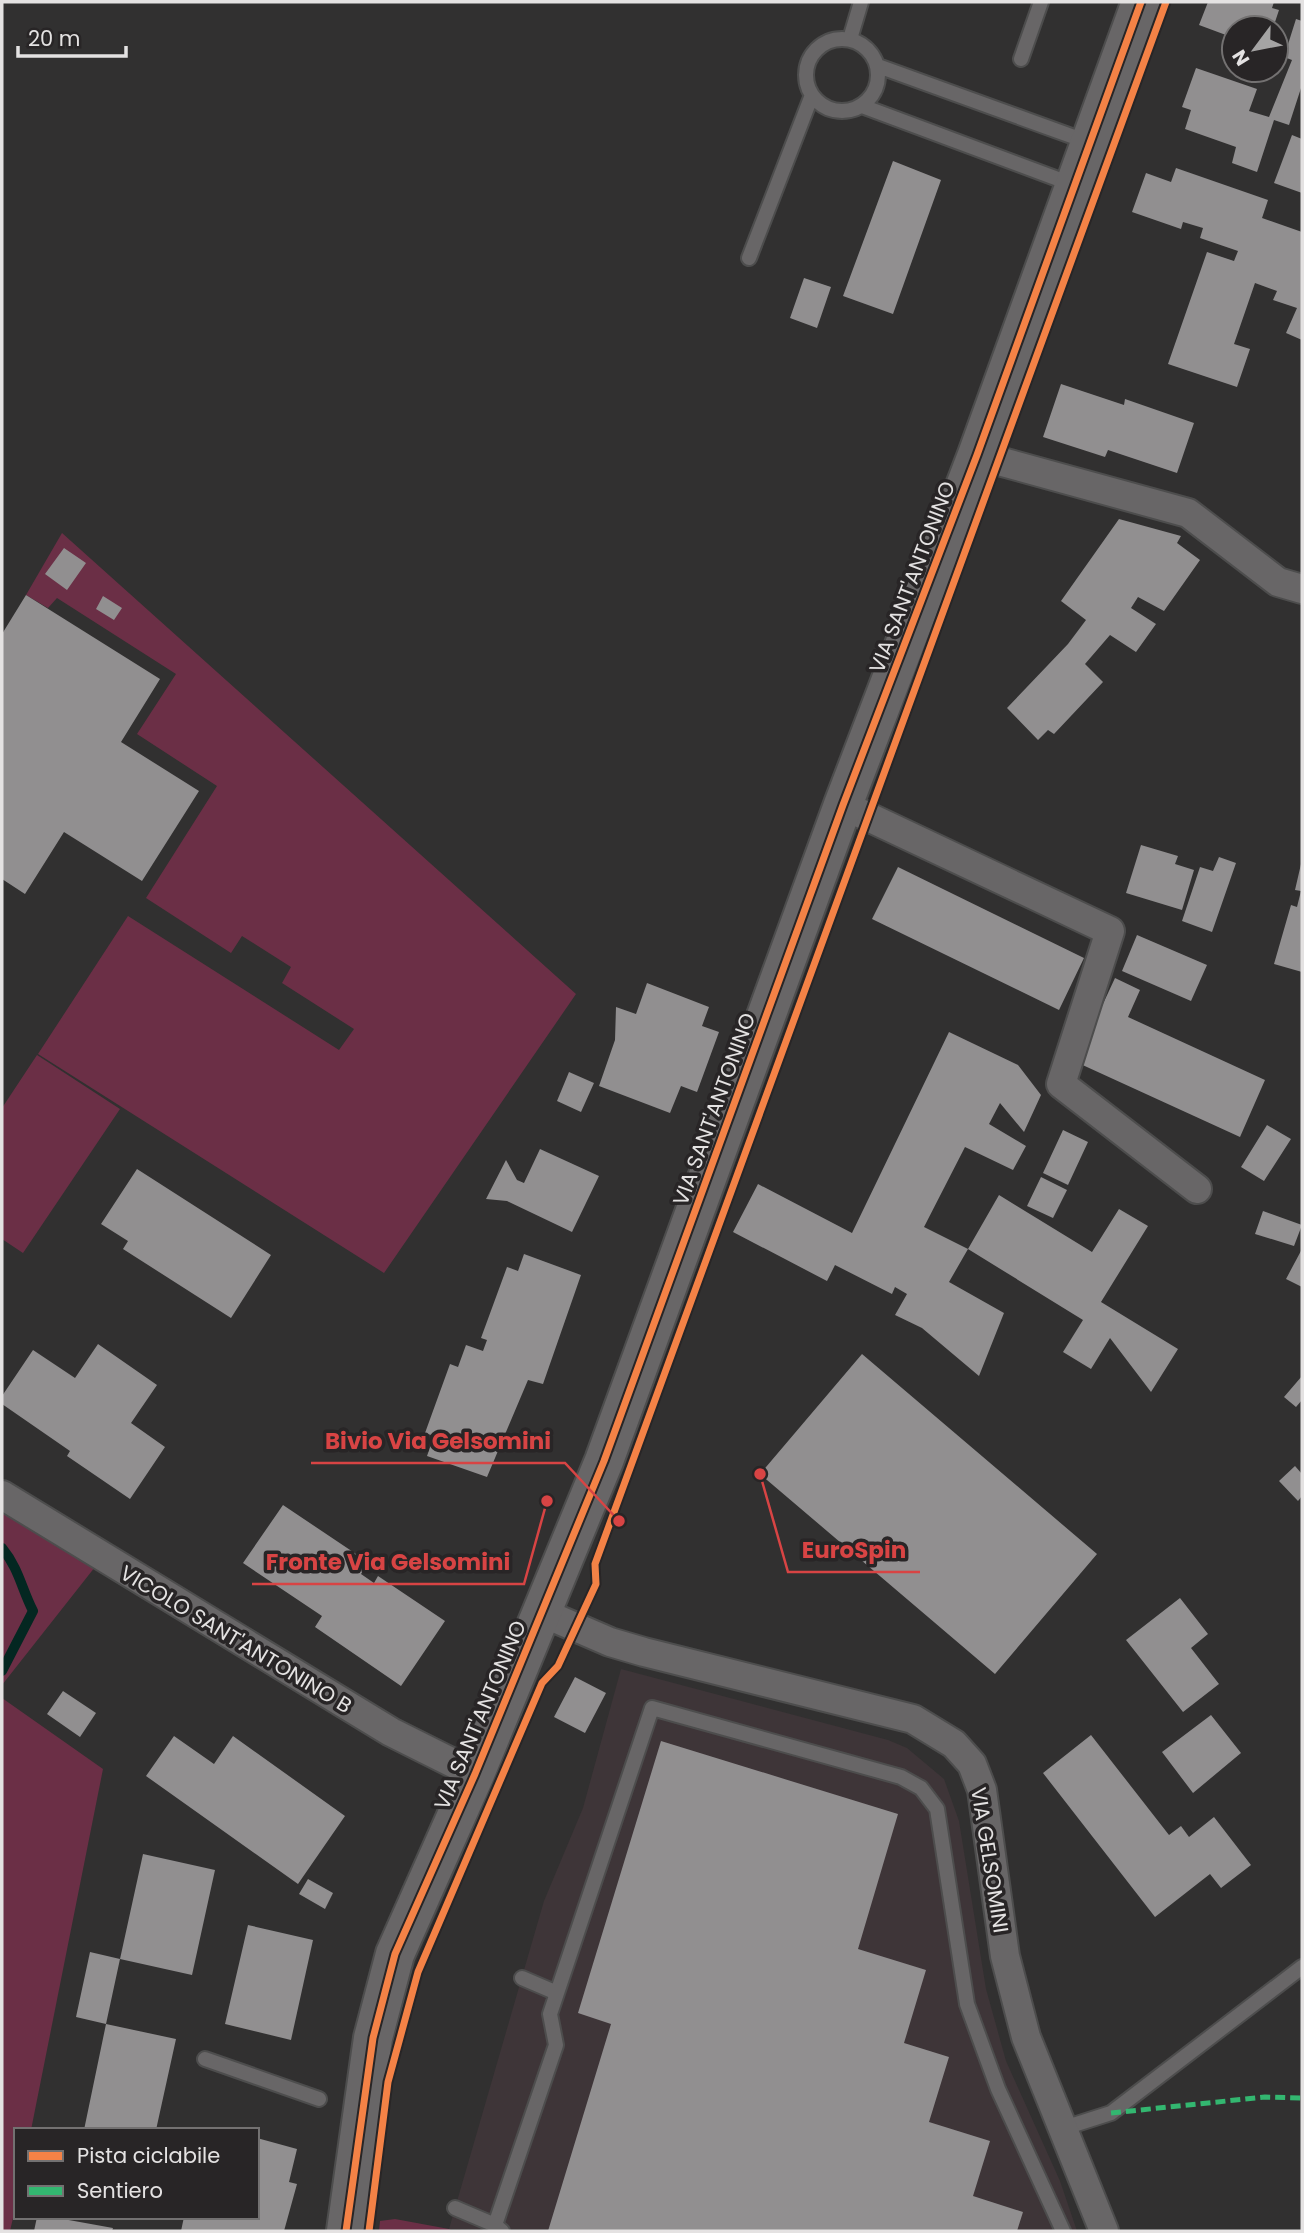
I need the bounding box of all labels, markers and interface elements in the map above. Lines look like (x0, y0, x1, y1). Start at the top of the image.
scale bar (18, 14, 126, 58)
north arrow (1220, 14, 1290, 84)
text: 20 m (28, 24, 81, 53)
text: N (1226, 45, 1256, 71)
street label: VIA SANT'ANTONINO (862, 477, 962, 677)
street label: VIA SANT'ANTONINO (666, 1009, 762, 1209)
callout: Bivio Via Gelsomini (311, 1419, 565, 1463)
text: Bivio Via Gelsomini (325, 1425, 551, 1457)
callout: EuroSpin (788, 1528, 920, 1572)
text: EuroSpin (802, 1534, 906, 1566)
callout: Fronte Via Gelsomini (252, 1540, 524, 1584)
text: Fronte Via Gelsomini (266, 1546, 510, 1578)
street label: VICOLO SANT'ANTONINO B (115, 1558, 357, 1720)
street label: VIA SANT'ANTONINO (427, 1616, 533, 1814)
street label: VIA GELSOMINI (964, 1785, 1016, 1935)
legend (14, 2128, 259, 2219)
text: Pista ciclabile (77, 2141, 220, 2170)
text: Sentiero (77, 2176, 163, 2205)

